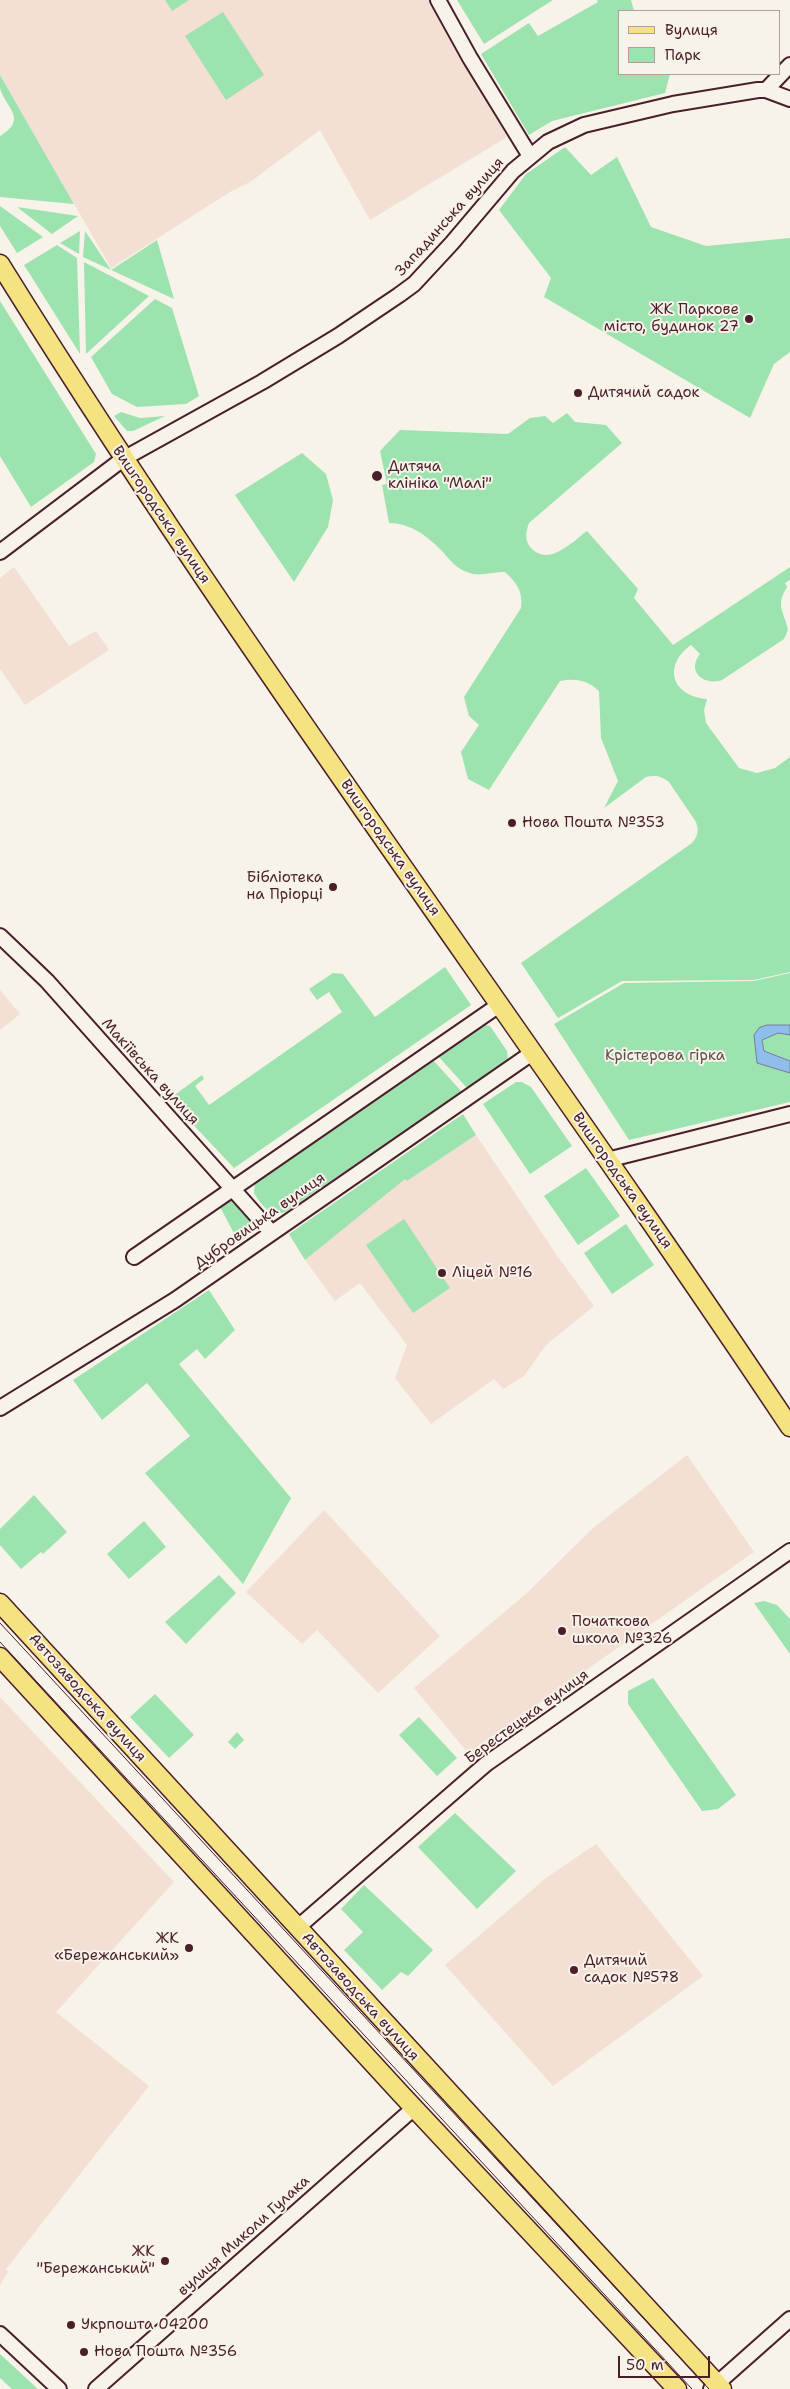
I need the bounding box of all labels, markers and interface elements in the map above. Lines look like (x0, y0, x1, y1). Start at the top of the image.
legend (618, 10, 780, 75)
text: Вулиця (665, 20, 718, 40)
text: Парк (665, 45, 701, 65)
street label: Западинська вулиця (392, 154, 508, 280)
place label: ЖК Паркове місто, будинок 27 (604, 301, 739, 336)
marker: ЖК Паркове місто, будинок 27 (743, 313, 755, 325)
place label: Дитячий садок (588, 384, 700, 402)
marker: Дитячий садок (572, 387, 584, 399)
street label: Вишгородська вулиця (108, 443, 214, 587)
place label: Дитяча клініка "Малі" (388, 458, 492, 493)
marker: Дитяча клініка "Малі" (370, 469, 384, 483)
street label: Вишгородська вулиця (336, 776, 444, 920)
place label: Нова Пошта №353 (522, 814, 665, 832)
marker: Нова Пошта №353 (506, 817, 518, 829)
place label: Бібліотека на Пріорці (246, 869, 323, 904)
marker: Бібліотека на Пріорці (327, 881, 339, 893)
street label: Макіївська вулиця (97, 1015, 203, 1129)
park label: Крістерова гірка (605, 1047, 725, 1065)
street label: Вишгородська вулиця (568, 1109, 676, 1253)
street label: Дубровицька вулиця (191, 1169, 329, 1273)
place label: Ліцей №16 (452, 1264, 533, 1282)
marker: Ліцей №16 (436, 1267, 448, 1279)
place label: Початкова школа №326 (572, 1613, 673, 1648)
marker: Початкова школа №326 (556, 1625, 568, 1637)
street label: Автозаводська вулиця (24, 1630, 150, 1766)
street label: Берестецька вулиця (462, 1666, 592, 1768)
street label: Автозаводська вулиця (297, 1929, 423, 2065)
place label: ЖК «Бережанський» (54, 1930, 179, 1965)
marker: ЖК «Бережанський» (183, 1942, 195, 1954)
place label: Дитячий садок №578 (584, 1952, 679, 1987)
marker: Дитячий садок №578 (568, 1964, 580, 1976)
street label: вулиця Миколи Гулака (174, 2172, 314, 2300)
place label: ЖК "Бережанський" (36, 2243, 155, 2278)
marker: ЖК "Бережанський" (159, 2255, 171, 2267)
place label: Укрпошта 04200 (81, 2316, 209, 2334)
marker: Укрпошта 04200 (65, 2319, 77, 2331)
place label: Нова Пошта №356 (94, 2343, 237, 2361)
marker: Нова Пошта №356 (78, 2346, 90, 2358)
scale bar (620, 2346, 712, 2378)
text: 50 m (626, 2355, 664, 2375)

